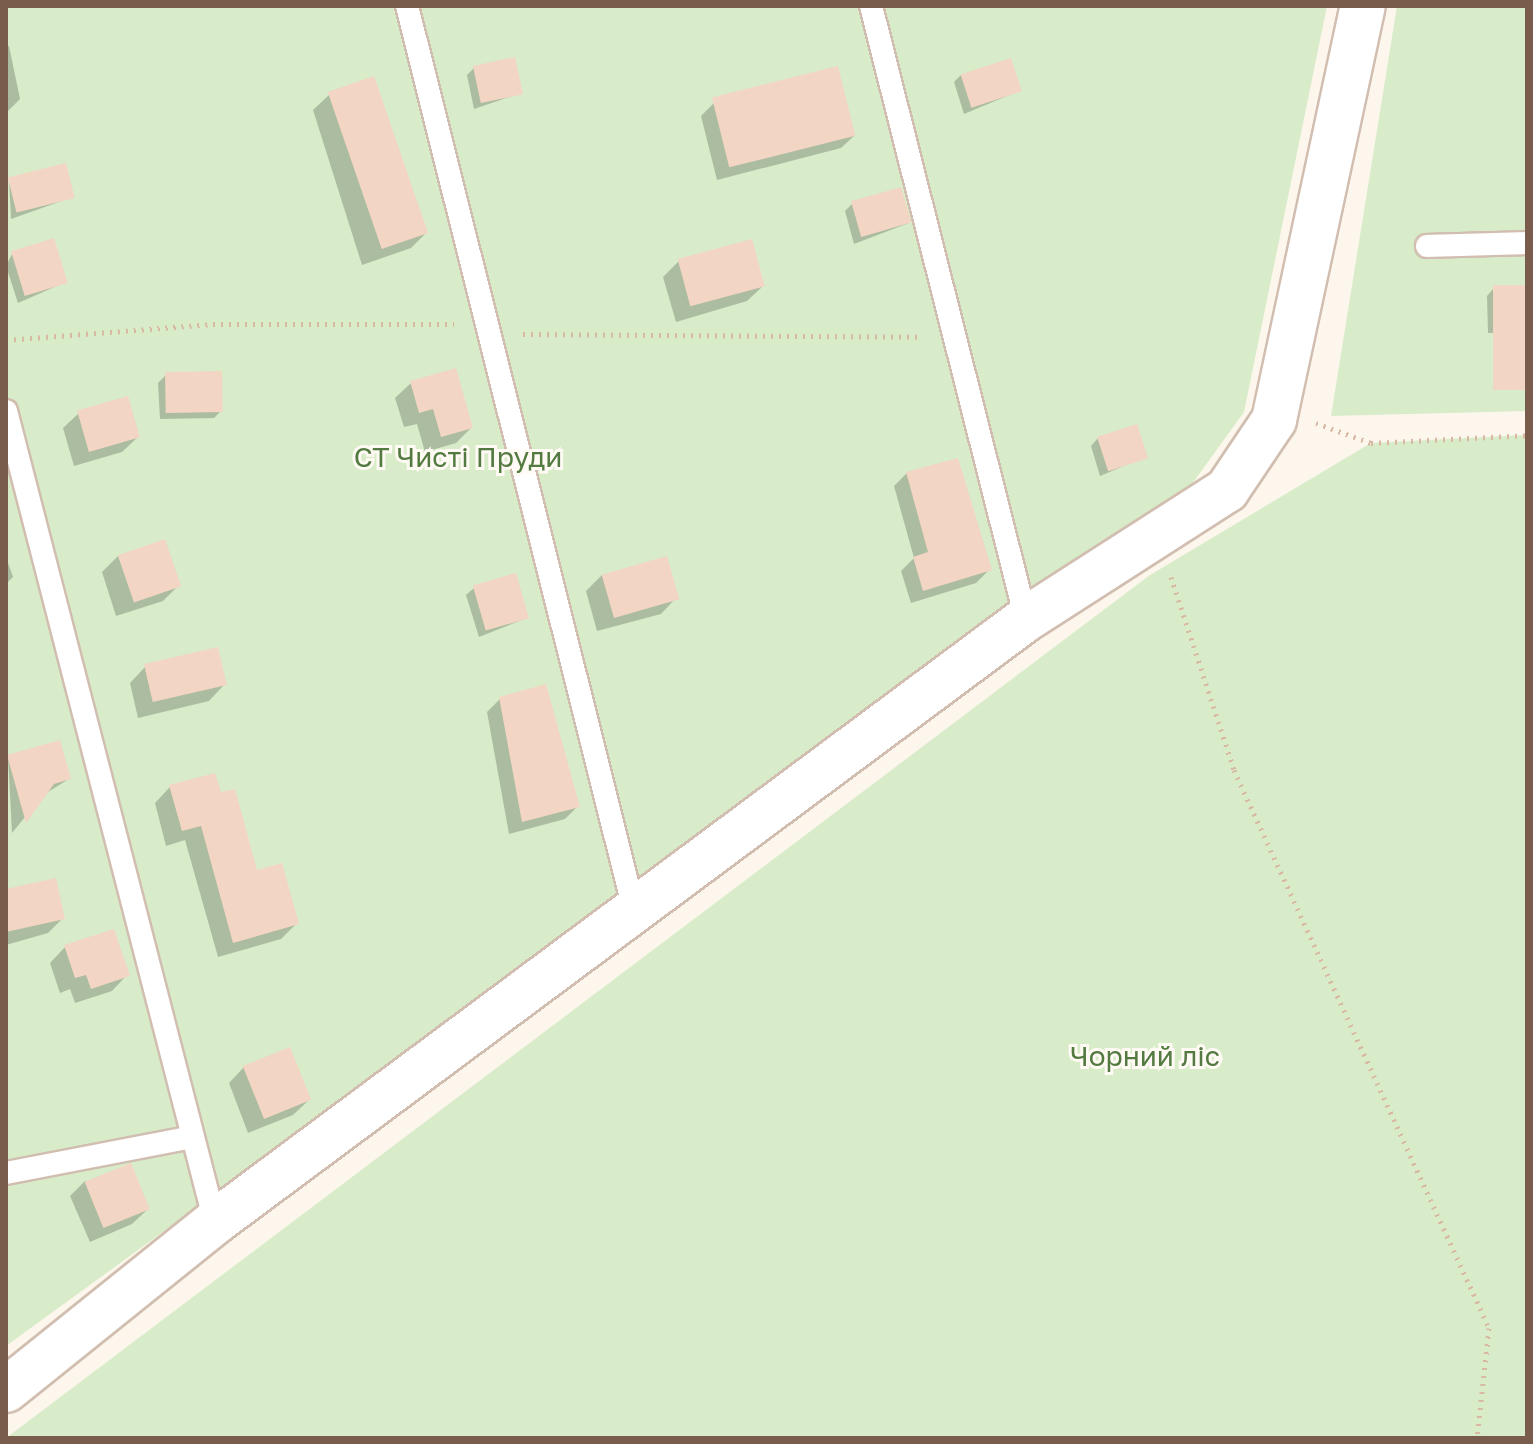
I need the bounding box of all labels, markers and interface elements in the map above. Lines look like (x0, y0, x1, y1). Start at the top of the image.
park label: СТ Чисті Пруди (354, 440, 562, 474)
park label: Чорний ліс (1070, 1039, 1220, 1073)

